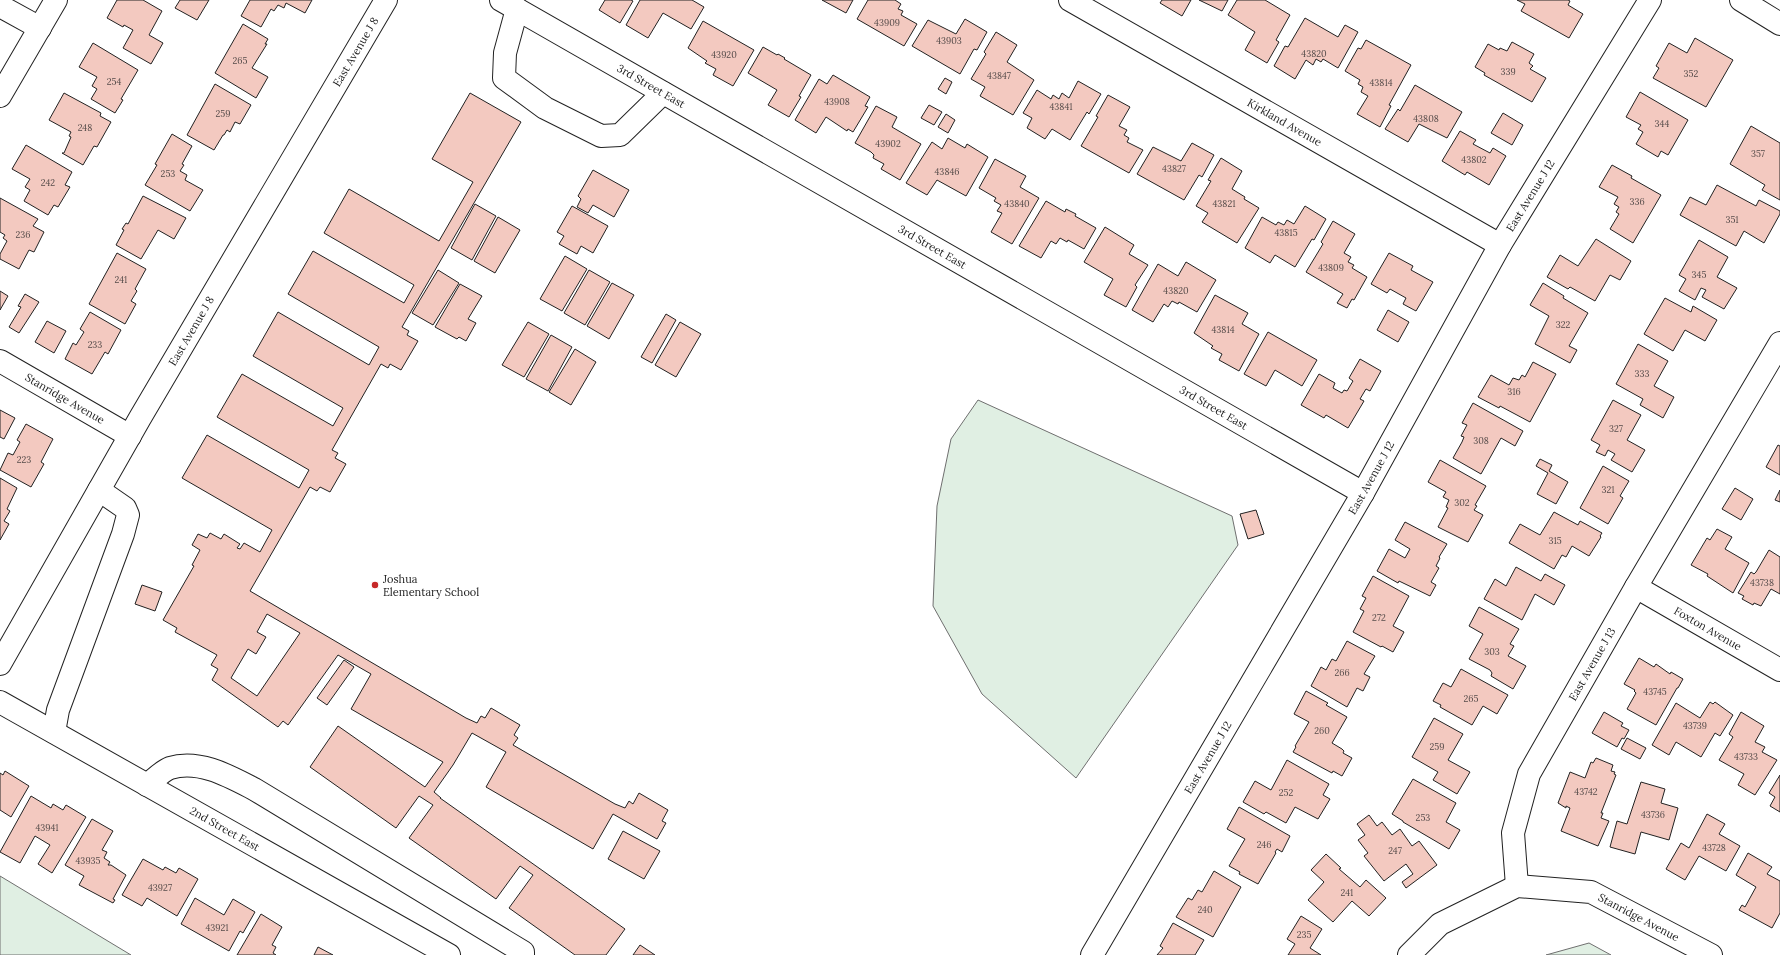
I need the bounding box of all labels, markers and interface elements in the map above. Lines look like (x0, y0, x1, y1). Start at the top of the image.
street label: East Avenue J 8 (330, 14, 381, 89)
house number: 43909 (874, 17, 900, 28)
house number: 43903 (936, 35, 962, 46)
house number: 43820 (1301, 48, 1327, 59)
house number: 43920 (711, 49, 737, 60)
house number: 265 (233, 55, 248, 66)
street label: 3rd Street East (615, 61, 688, 111)
house number: 339 (1500, 66, 1516, 77)
house number: 352 (1684, 68, 1699, 79)
house number: 43847 (987, 70, 1011, 81)
house number: 254 (107, 76, 121, 87)
house number: 43814 (1369, 77, 1393, 88)
house number: 43908 (824, 96, 850, 107)
street label: Kirkland Avenue (1245, 96, 1324, 149)
house number: 43841 (1049, 101, 1073, 112)
house number: 259 (216, 108, 230, 119)
house number: 43808 (1413, 113, 1439, 124)
house number: 344 (1655, 118, 1670, 129)
house number: 248 (78, 122, 92, 133)
house number: 43902 (875, 138, 901, 149)
house number: 357 (1751, 148, 1765, 159)
house number: 43802 (1461, 154, 1487, 165)
street label: East Avenue J 12 (1503, 157, 1558, 234)
house number: 43827 (1162, 163, 1186, 174)
house number: 43846 (934, 166, 960, 177)
house number: 253 (161, 168, 175, 179)
house number: 242 (41, 177, 55, 188)
house number: 336 (1629, 196, 1645, 207)
house number: 43840 (1004, 198, 1030, 209)
house number: 43821 (1212, 198, 1236, 209)
house number: 351 (1725, 214, 1739, 225)
street label: 3rd Street East (896, 222, 970, 272)
house number: 43815 (1274, 227, 1298, 238)
house number: 236 (16, 229, 30, 240)
house number: 43809 (1318, 262, 1344, 273)
house number: 345 (1692, 269, 1706, 280)
house number: 241 (115, 274, 127, 285)
house number: 43820 (1163, 285, 1189, 296)
street label: East Avenue J 8 (165, 294, 217, 368)
house number: 322 (1556, 319, 1571, 330)
house number: 43814 (1211, 324, 1235, 335)
house number: 233 (88, 339, 102, 350)
house number: 333 (1634, 368, 1650, 379)
street label: Stanridge Avenue (23, 370, 107, 427)
street label: 3rd Street East (1177, 383, 1251, 433)
house number: 316 (1507, 386, 1521, 397)
house number: 327 (1609, 423, 1623, 434)
house number: 308 (1473, 435, 1489, 446)
street label: East Avenue J 12 (1345, 438, 1397, 517)
house number: 223 (17, 454, 31, 465)
house number: 321 (1601, 484, 1615, 495)
house number: 302 (1454, 497, 1470, 508)
house number: 315 (1548, 535, 1562, 546)
place label: Joshua Elementary School (382, 572, 479, 599)
house number: 43738 (1750, 577, 1774, 588)
marker: Joshua Elementary School (370, 580, 380, 590)
street label: Foxton Avenue (1672, 603, 1744, 653)
house number: 272 (1372, 612, 1386, 623)
street label: East Avenue J 13 (1565, 625, 1618, 703)
house number: 303 (1484, 646, 1500, 657)
house number: 266 (1334, 667, 1350, 678)
house number: 43745 (1643, 686, 1667, 697)
house number: 265 (1464, 693, 1479, 704)
street label: East Avenue J 12 (1181, 718, 1235, 796)
house number: 43739 (1683, 720, 1707, 731)
house number: 260 (1314, 725, 1330, 736)
house number: 259 (1430, 741, 1444, 752)
house number: 43733 (1734, 751, 1758, 762)
house number: 43742 (1574, 786, 1598, 797)
house number: 252 (1279, 787, 1293, 798)
street label: 2nd Street East (187, 803, 263, 854)
house number: 43736 (1641, 809, 1665, 820)
house number: 253 (1416, 812, 1430, 823)
house number: 43941 (35, 822, 59, 833)
house number: 246 (1257, 839, 1271, 850)
house number: 43728 (1702, 842, 1726, 853)
house number: 247 (1388, 845, 1402, 856)
house number: 43935 (75, 855, 101, 866)
house number: 43927 (148, 882, 172, 893)
house number: 241 (1341, 887, 1353, 898)
street label: Stanridge Avenue (1596, 890, 1682, 944)
house number: 240 (1197, 904, 1213, 915)
house number: 43921 (205, 922, 229, 933)
house number: 235 (1297, 929, 1311, 940)

